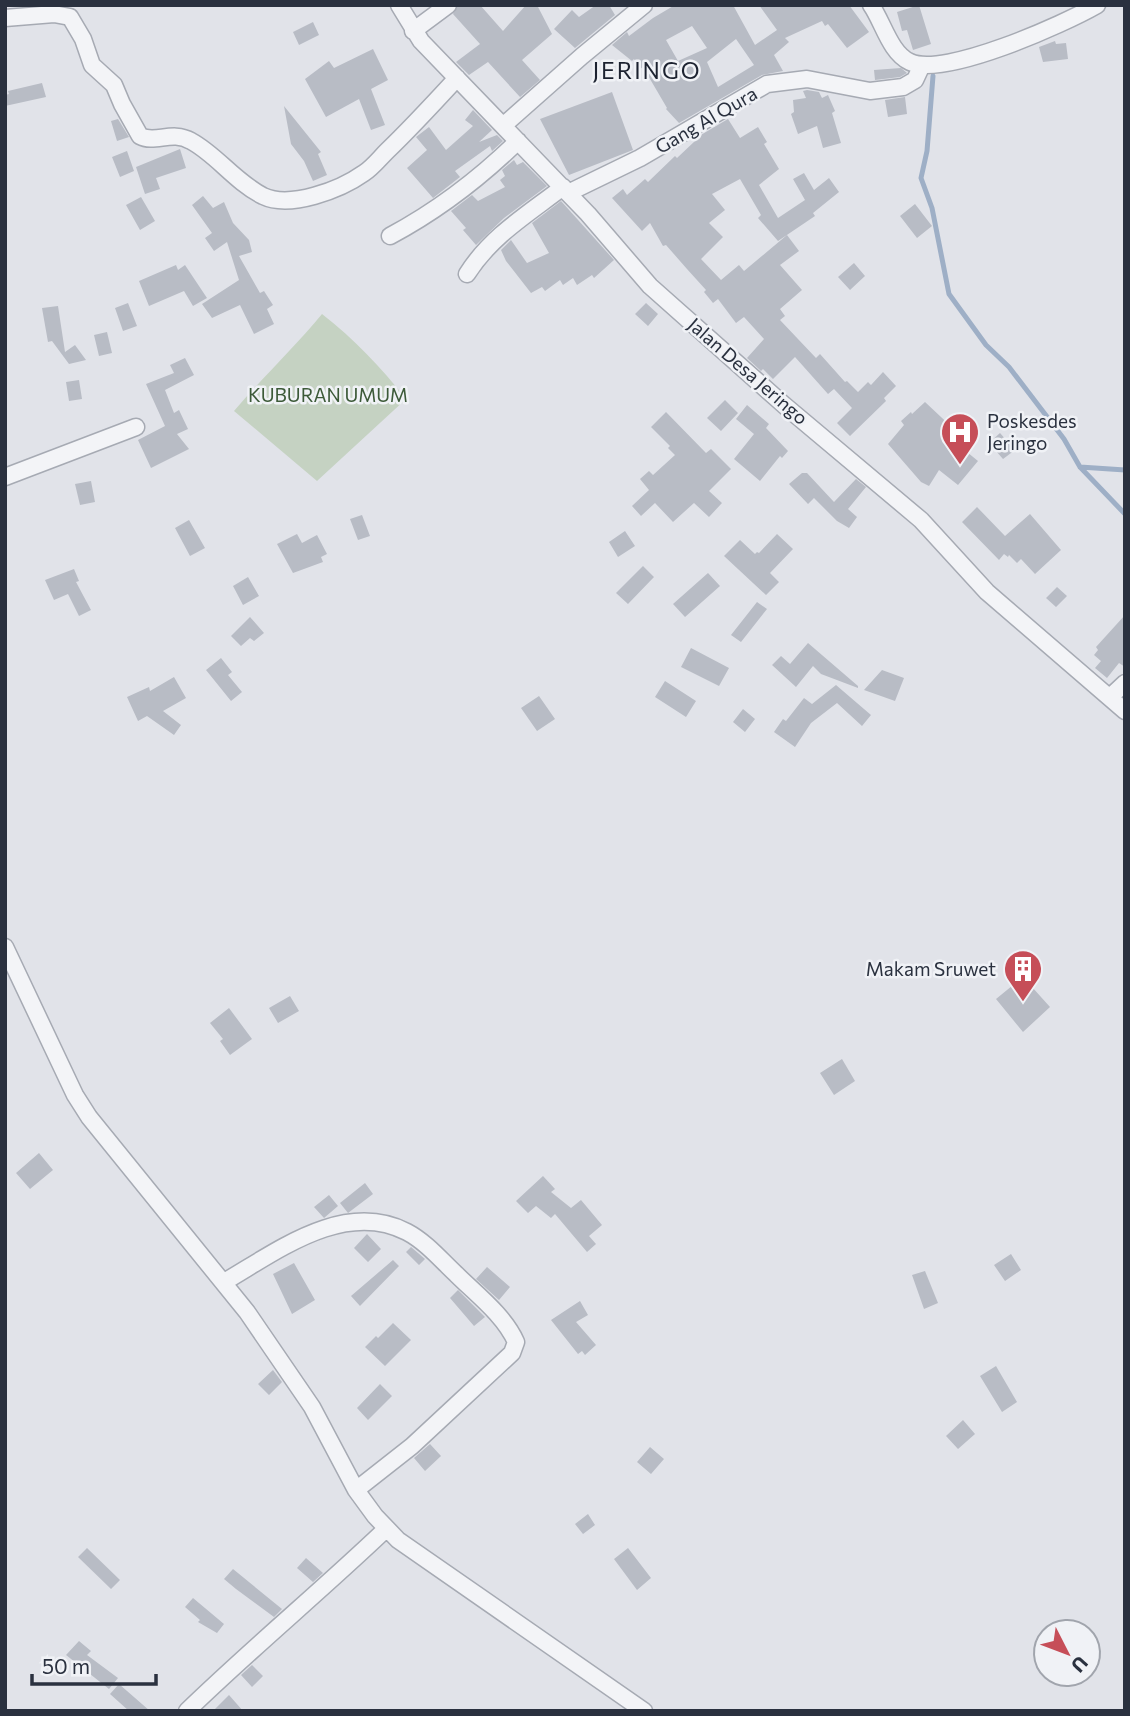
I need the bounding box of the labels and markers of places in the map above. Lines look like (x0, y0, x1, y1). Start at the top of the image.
place label: Poskesdes Jeringo (987, 409, 1077, 454)
hospital icon: Poskesdes Jeringo (939, 411, 981, 466)
building icon: Makam Sruwet (1002, 948, 1044, 1003)
place label: Makam Sruwet (866, 957, 996, 980)

